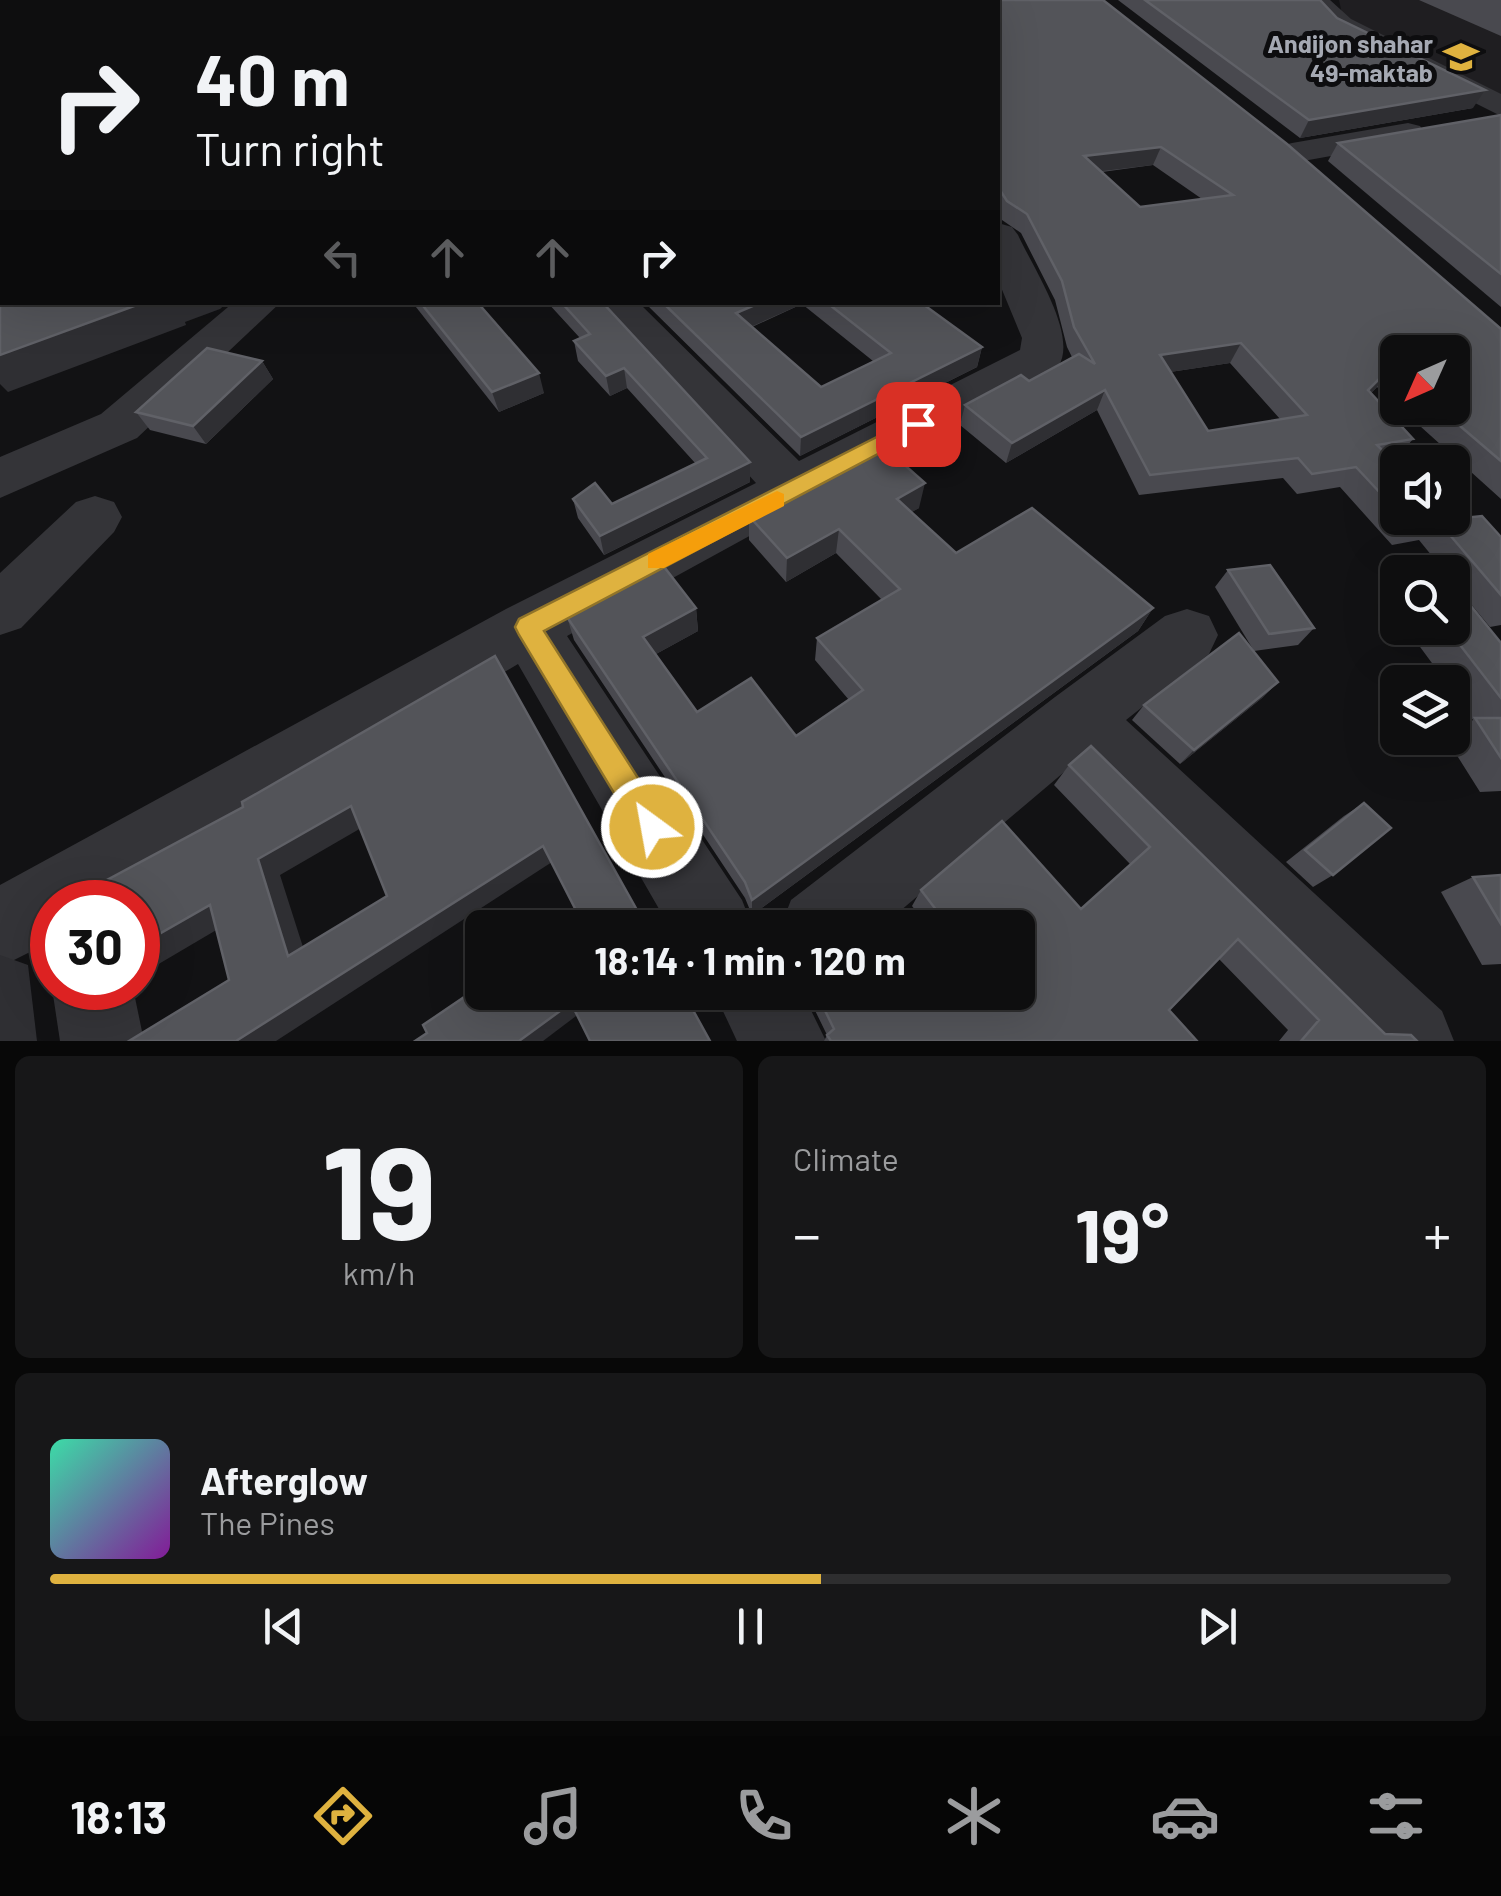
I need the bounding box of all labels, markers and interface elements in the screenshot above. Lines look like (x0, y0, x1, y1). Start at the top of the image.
place label: Andijon shahar 49-maktab (1267, 28, 1433, 87)
text: 40 m (195, 36, 350, 120)
school or university icon: Andijon shahar 49-maktab (1442, 38, 1480, 76)
icon: right (30, 40, 160, 170)
text: Turn right (195, 121, 385, 175)
icon: left (315, 230, 370, 285)
icon: ahead (420, 230, 475, 285)
icon: ahead (525, 230, 580, 285)
icon: right (630, 230, 685, 285)
north arrow (1380, 335, 1470, 425)
map controls (1380, 335, 1470, 755)
pin (876, 382, 961, 467)
icon: arrive (891, 397, 946, 452)
button: sound (1380, 445, 1470, 535)
button: search (1380, 555, 1470, 645)
button: layers (1380, 665, 1470, 755)
position arrow (600, 775, 704, 879)
speed limit sign: 30 (30, 880, 160, 1010)
text: 18:14 · 1 min · 120 m (594, 937, 906, 983)
text: 19 (321, 1110, 437, 1266)
text: Climate (793, 1139, 899, 1177)
text: 19° (1075, 1188, 1169, 1278)
text: − (793, 1200, 821, 1266)
text: + (1423, 1200, 1451, 1266)
text: km/h (343, 1253, 415, 1291)
text: Afterglow (200, 1457, 368, 1503)
text: The Pines (200, 1503, 335, 1541)
icon: previous (256, 1599, 311, 1654)
icon: pause (723, 1599, 778, 1654)
icon: next (1190, 1599, 1245, 1654)
icon: directions (308, 1781, 378, 1851)
icon: music (518, 1781, 588, 1851)
icon: phone (729, 1781, 799, 1851)
icon: climate (939, 1781, 1009, 1851)
icon: car (1150, 1781, 1220, 1851)
icon: filters (1361, 1781, 1431, 1851)
text: 18:13 (70, 1789, 167, 1843)

